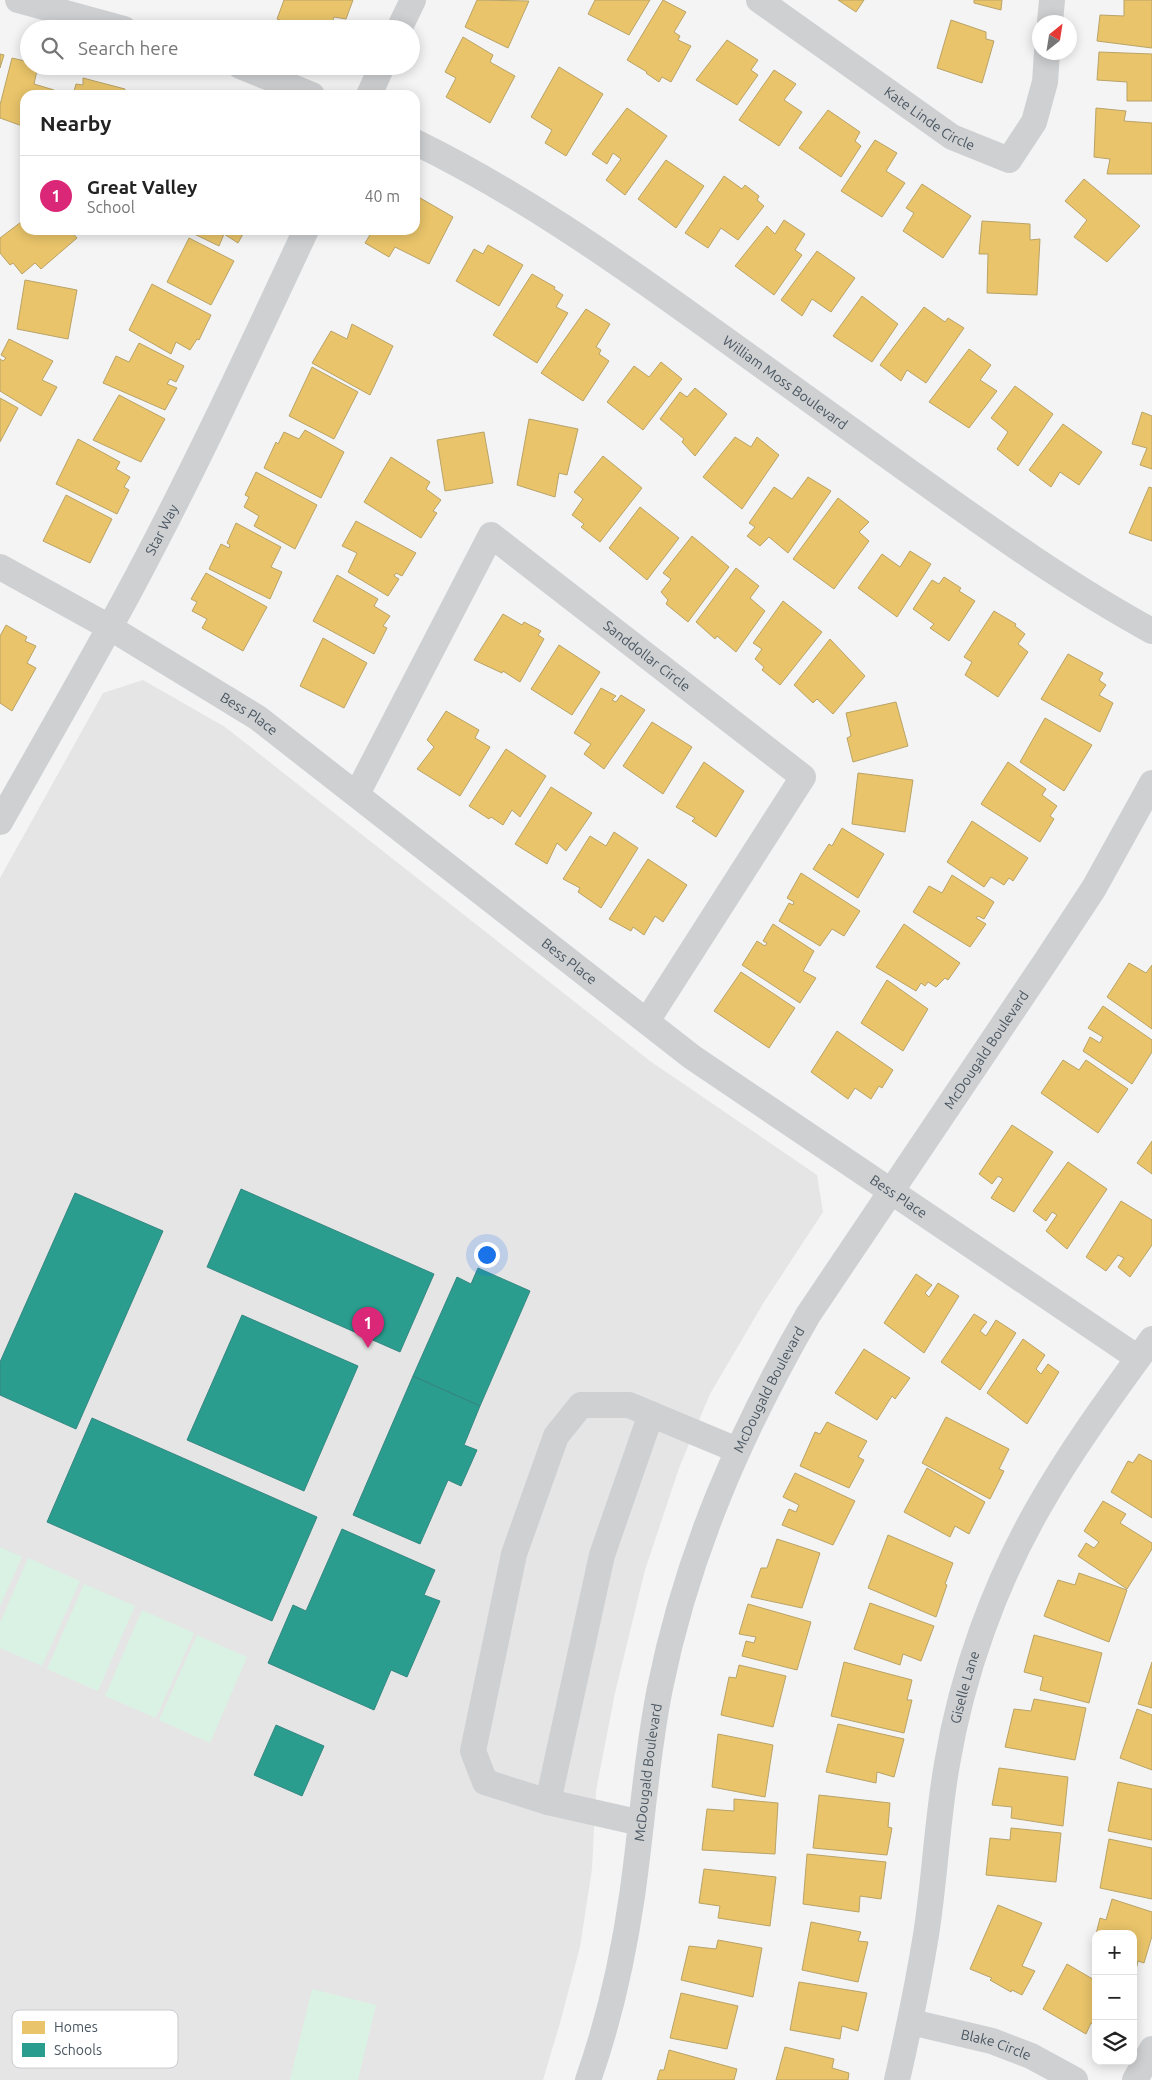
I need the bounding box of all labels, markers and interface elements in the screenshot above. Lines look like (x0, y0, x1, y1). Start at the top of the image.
north arrow (1032, 15, 1077, 60)
search box (20, 20, 420, 75)
icon: search (38, 34, 66, 62)
text: Search here (78, 37, 178, 59)
street label: Kate Linde Circle (881, 83, 977, 153)
text: Nearby (40, 111, 111, 135)
text: Great Valley (87, 176, 197, 198)
text: 1 (51, 187, 61, 205)
text: 40 m (364, 187, 400, 205)
text: School (87, 198, 135, 216)
street label: William Moss Boulevard (720, 332, 851, 433)
street label: Star Way (142, 501, 181, 558)
street label: Sanddollar Circle (600, 617, 694, 695)
street label: Bess Place (217, 689, 281, 738)
street label: Bess Place (539, 935, 600, 988)
street label: McDougald Boulevard (941, 988, 1032, 1112)
street label: Bess Place (867, 1172, 930, 1221)
your location (474, 1242, 500, 1268)
pin: 1 (352, 1307, 384, 1348)
street label: McDougald Boulevard (730, 1324, 808, 1455)
street label: Giselle Lane (947, 1649, 983, 1725)
street label: McDougald Boulevard (631, 1702, 665, 1842)
map controls (1092, 1930, 1137, 2065)
button: + (1092, 1930, 1137, 1975)
button: − (1092, 1975, 1137, 2020)
legend (12, 2010, 178, 2068)
text: Homes (54, 2019, 98, 2035)
button: layers (1092, 2020, 1137, 2065)
street label: Blake Circle (959, 2026, 1033, 2063)
text: Schools (54, 2042, 102, 2058)

